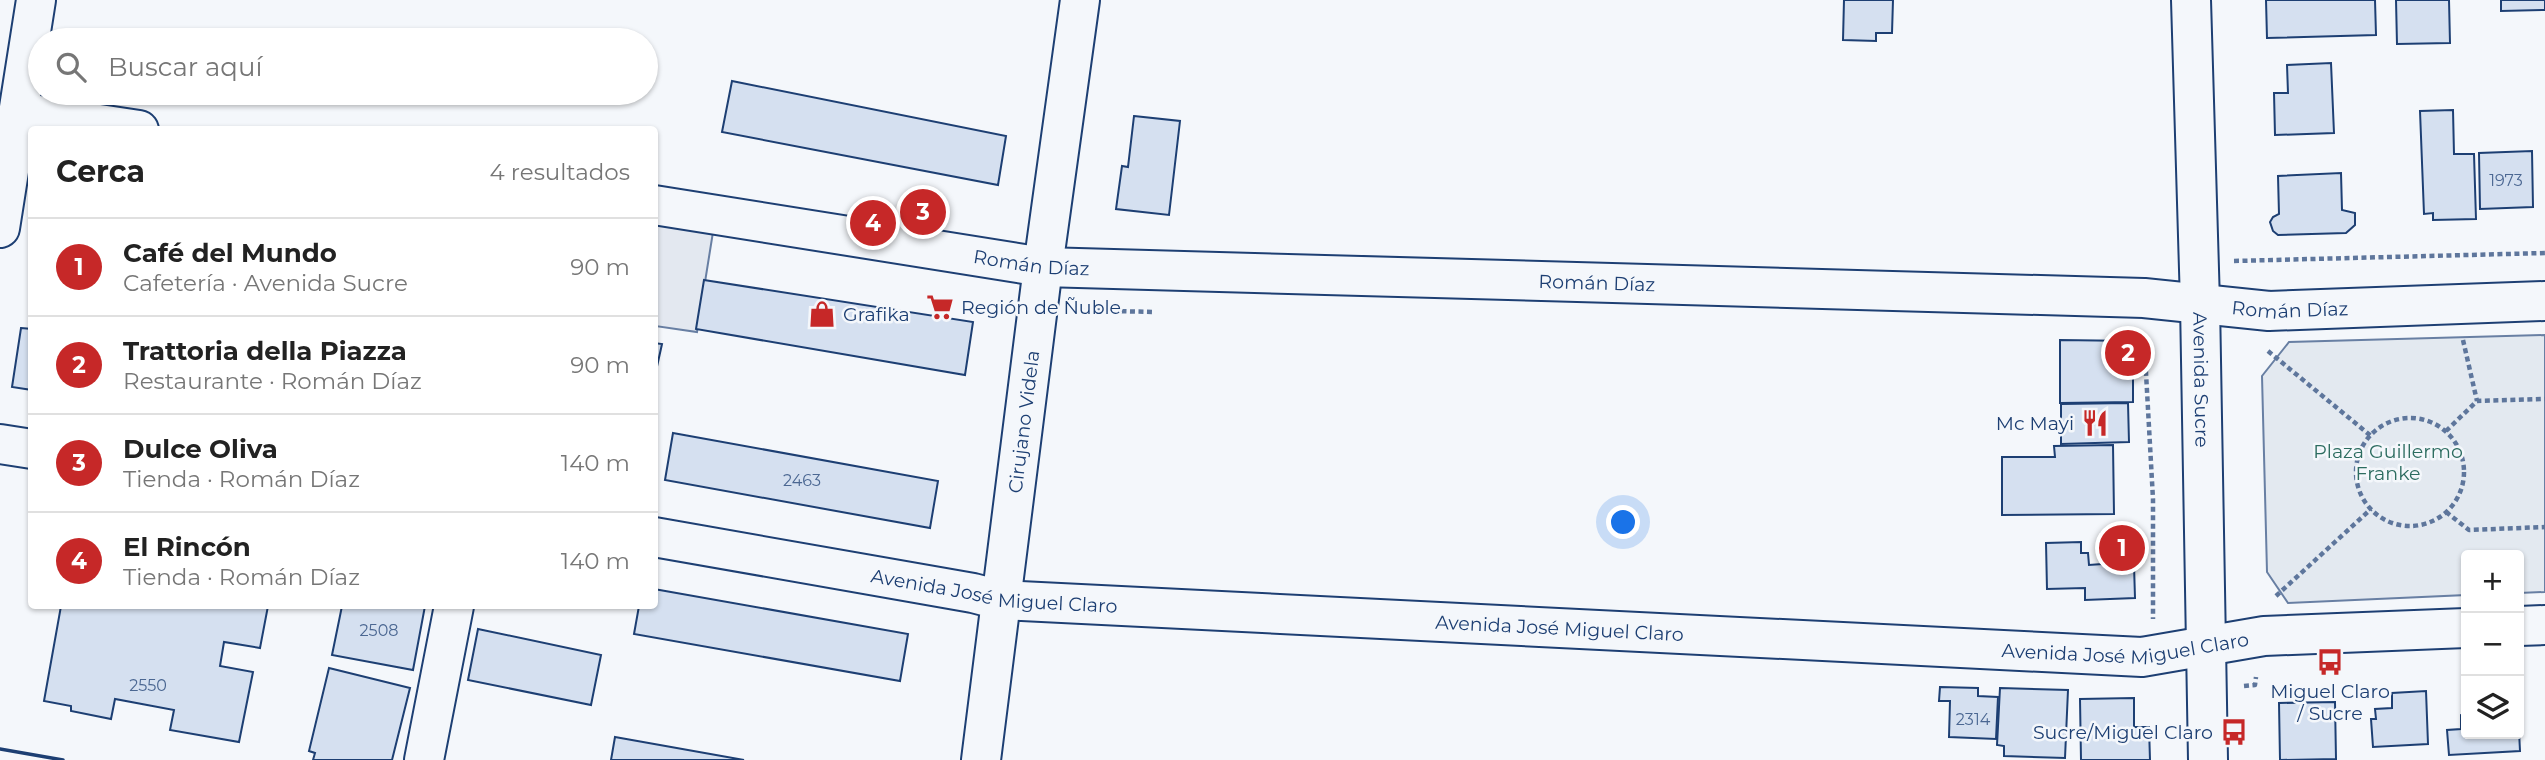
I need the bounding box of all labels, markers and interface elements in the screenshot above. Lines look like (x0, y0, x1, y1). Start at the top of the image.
search box (28, 28, 658, 105)
icon: search (52, 48, 90, 86)
text: Buscar aquí (108, 51, 262, 83)
text: Cerca (56, 153, 145, 190)
text: 4 resultados (490, 158, 630, 186)
house number: 1973 (2489, 171, 2523, 190)
pin: 3 (900, 186, 946, 238)
pin: 4 (850, 197, 896, 249)
text: Café del Mundo (123, 237, 337, 269)
street label: Román Díaz (972, 245, 1090, 280)
text: 1 (74, 253, 84, 281)
text: 90 m (570, 253, 630, 281)
text: Cafetería · Avenida Sucre (123, 269, 408, 297)
street label: Román Díaz (1538, 270, 1655, 296)
supermarket icon: Región de Ñuble (925, 292, 955, 322)
place label: Región de Ñuble (961, 296, 1121, 319)
street label: Román Díaz (2231, 296, 2349, 324)
shop icon: Grafika (807, 299, 837, 329)
place label: Grafika (843, 303, 910, 326)
street label: Avenida Sucre (2188, 312, 2214, 448)
pin: 2 (2105, 327, 2151, 379)
text: Trattoria della Piazza (123, 335, 407, 367)
street label: Cirujano Videla (1004, 349, 1044, 495)
text: 2 (72, 351, 86, 379)
text: 90 m (570, 351, 630, 379)
text: Restaurante · Román Díaz (123, 367, 422, 395)
restaurant icon: Mc Mayi (2080, 408, 2110, 438)
place label: Mc Mayi (1996, 412, 2074, 435)
text: Dulce Oliva (123, 433, 278, 465)
park label: Plaza Guillermo Franke (2313, 440, 2463, 485)
text: 3 (72, 449, 86, 477)
text: 140 m (561, 449, 630, 477)
text: Tienda · Román Díaz (123, 465, 360, 493)
house number: 2463 (783, 471, 821, 490)
your location (1606, 505, 1640, 539)
pin: 1 (2099, 522, 2145, 574)
text: El Rincón (123, 531, 251, 563)
text: 4 (71, 547, 87, 575)
text: 140 m (561, 547, 630, 575)
map controls (2461, 550, 2524, 739)
button: + (2461, 550, 2524, 613)
text: Tienda · Román Díaz (123, 563, 360, 591)
street label: Avenida José Miguel Claro (869, 564, 1118, 618)
street label: Avenida José Miguel Claro (1435, 611, 1684, 646)
button: − (2461, 613, 2524, 676)
house number: 2508 (360, 621, 398, 640)
street label: Avenida José Miguel Claro (2001, 628, 2251, 669)
bus stop icon: Miguel Claro / Sucre (2315, 647, 2345, 677)
house number: 2550 (129, 676, 167, 695)
button: layers (2461, 676, 2524, 739)
place label: Miguel Claro / Sucre (2270, 680, 2390, 725)
house number: 2314 (1956, 710, 1991, 729)
bus stop icon: Sucre/Miguel Claro (2219, 717, 2249, 747)
place label: Sucre/Miguel Claro (2033, 721, 2213, 744)

